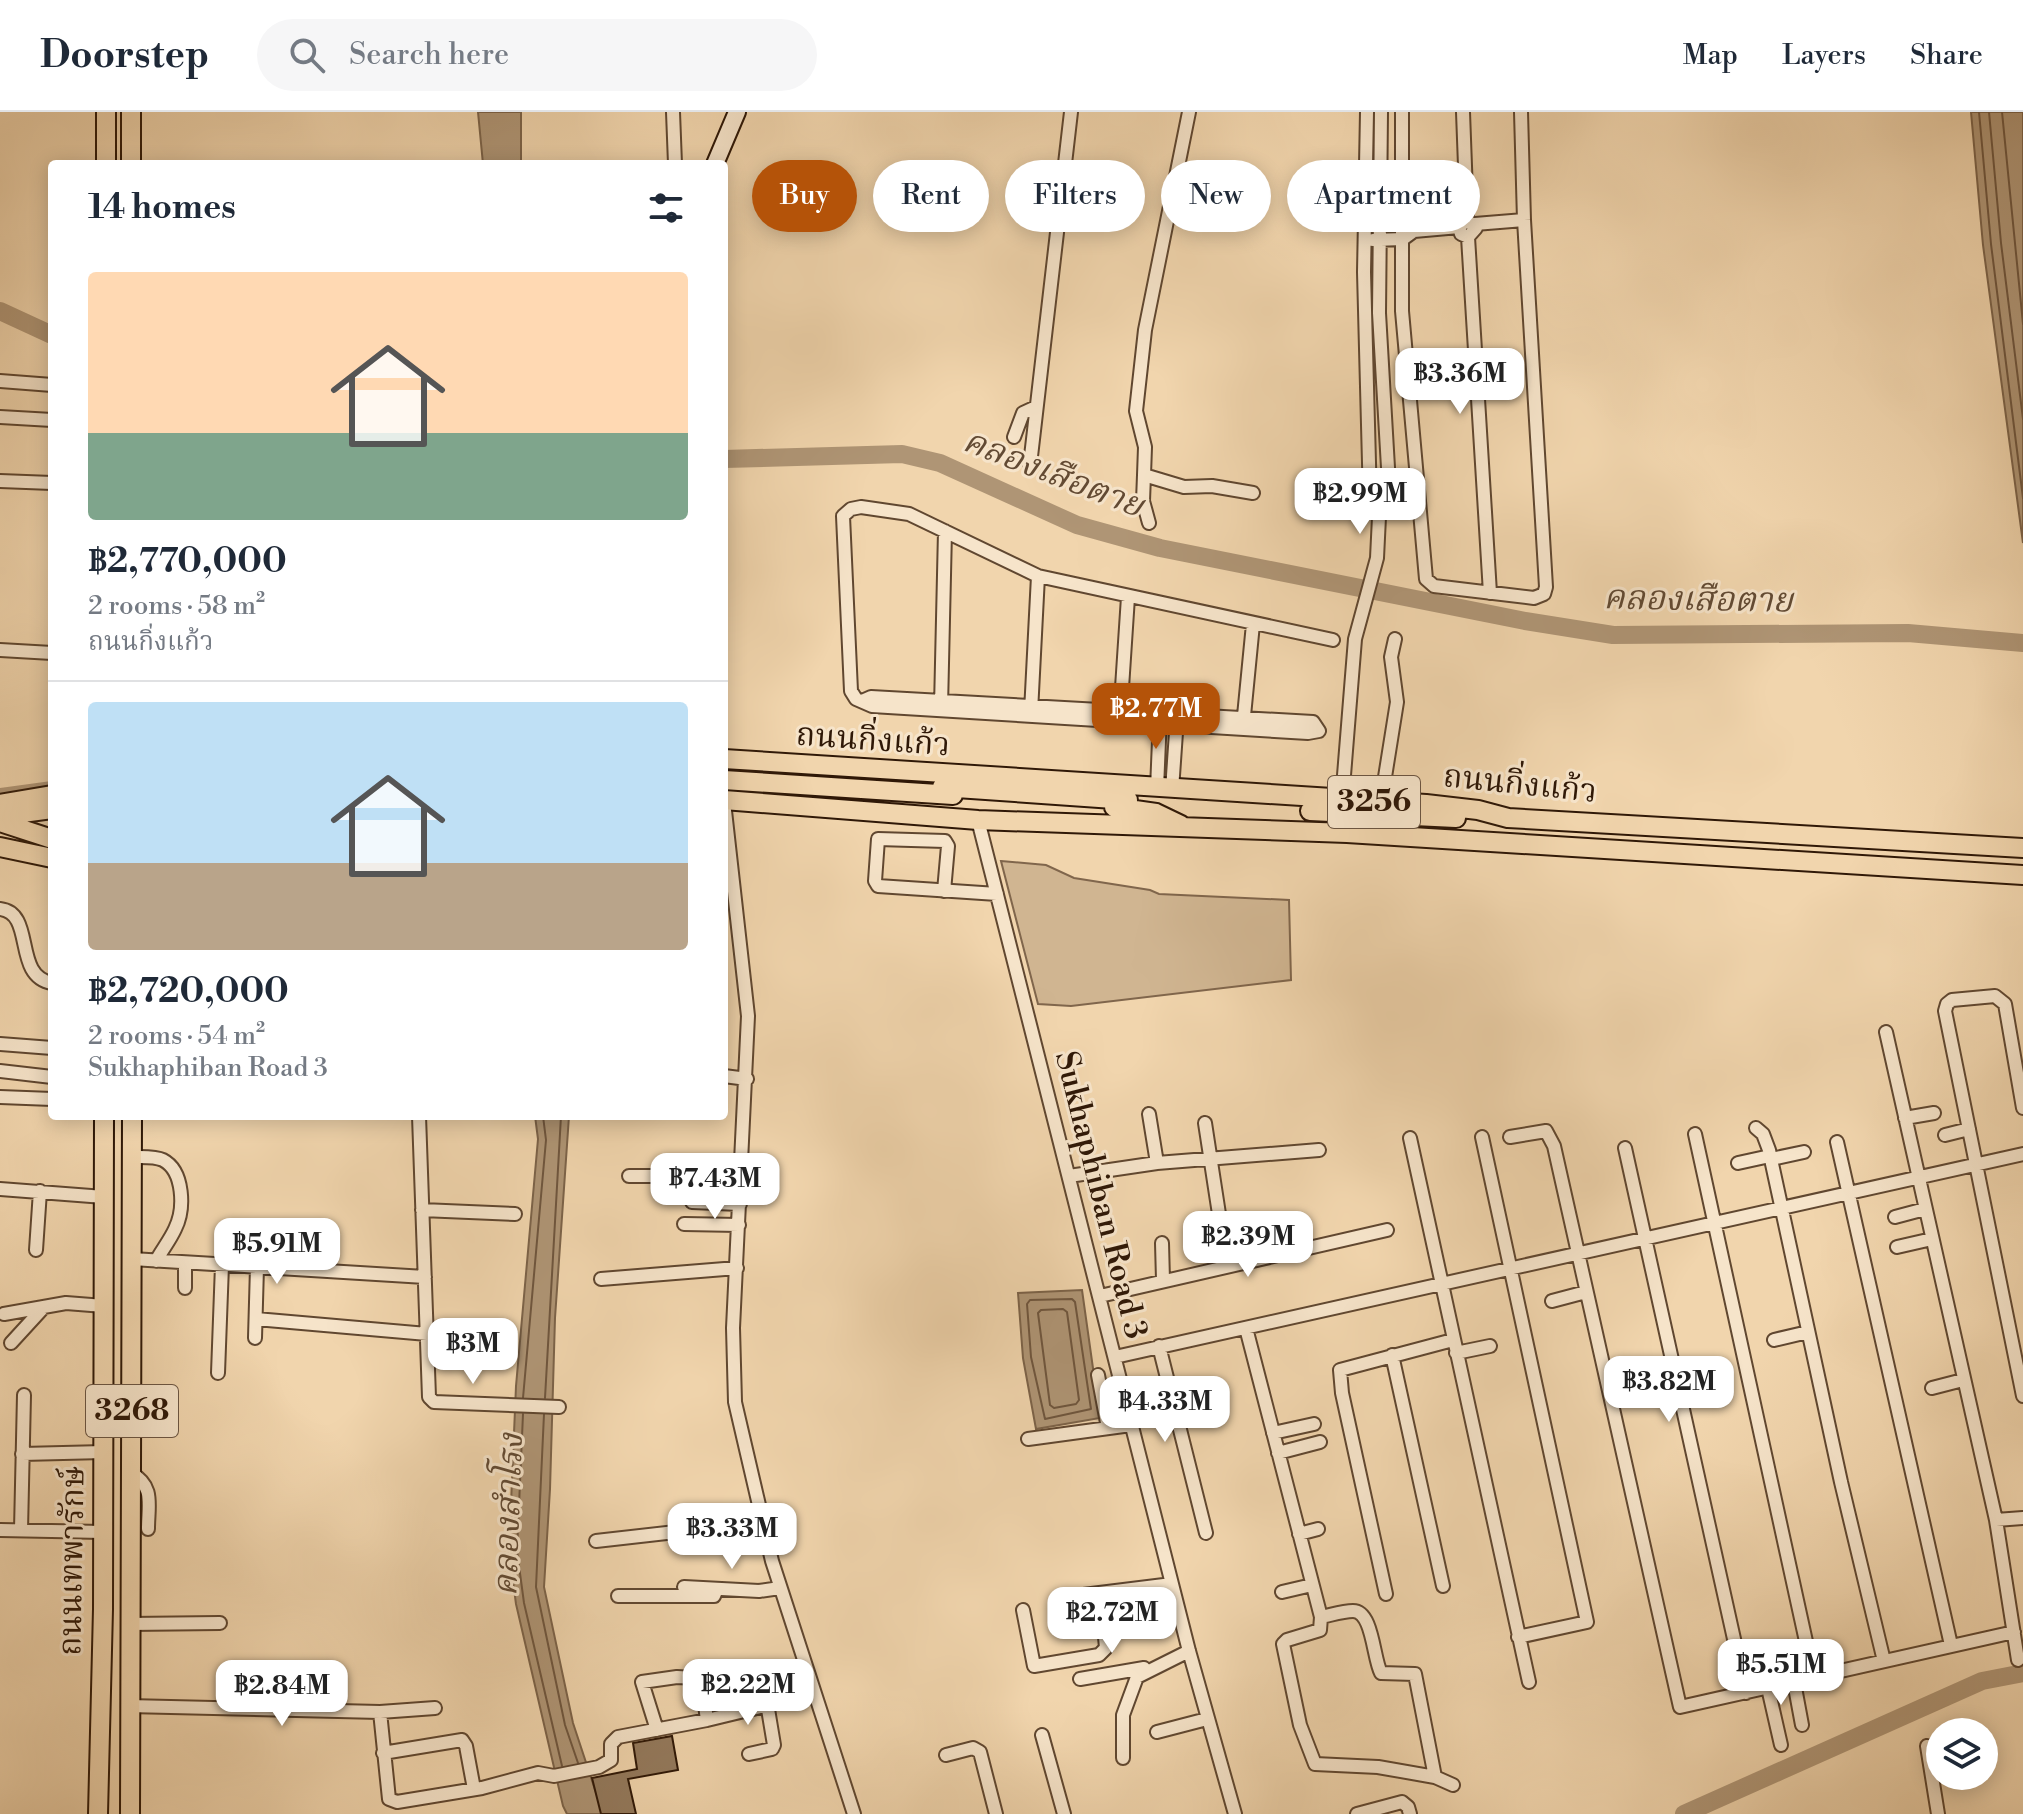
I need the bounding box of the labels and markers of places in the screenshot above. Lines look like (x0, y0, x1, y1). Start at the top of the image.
pin: ฿3.36M (1395, 348, 1525, 416)
pin: ฿2.99M (1295, 468, 1425, 536)
pin: ฿2.77M (1091, 683, 1221, 751)
pin: ฿7.43M (650, 1153, 780, 1221)
pin: ฿2.39M (1183, 1211, 1313, 1279)
pin: ฿5.91M (212, 1218, 342, 1286)
pin: ฿3M (434, 1318, 512, 1386)
pin: ฿3.82M (1604, 1356, 1734, 1424)
pin: ฿4.33M (1100, 1376, 1230, 1444)
pin: ฿3.33M (667, 1503, 797, 1571)
pin: ฿2.72M (1047, 1587, 1177, 1655)
pin: ฿5.51M (1716, 1639, 1846, 1707)
pin: ฿2.22M (683, 1659, 813, 1727)
pin: ฿2.84M (217, 1660, 347, 1728)

